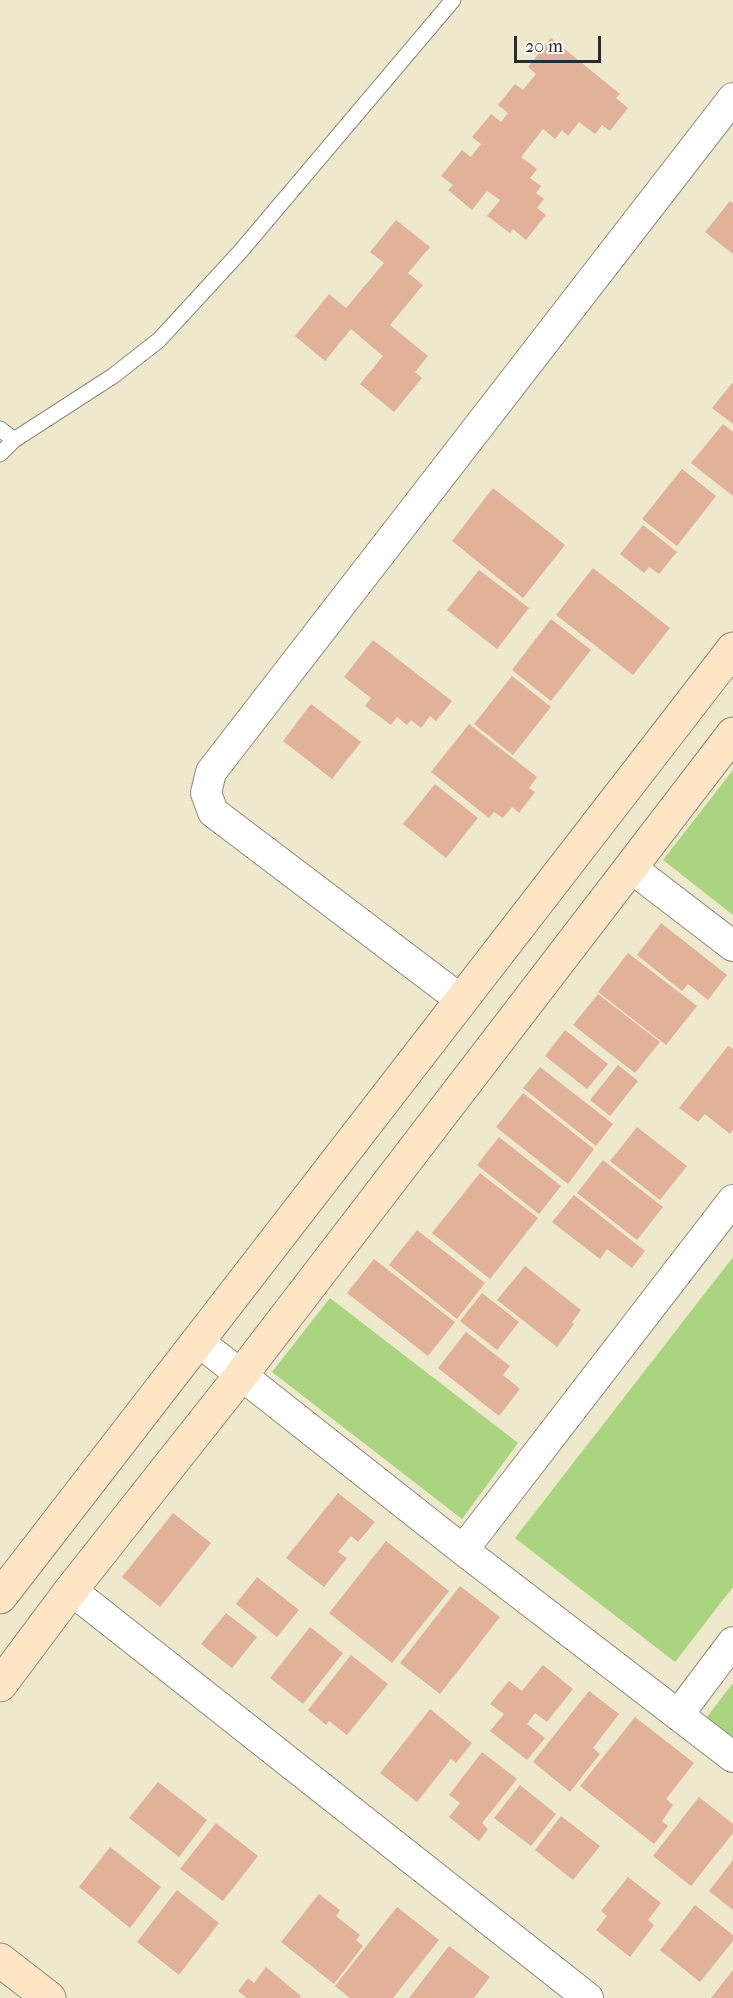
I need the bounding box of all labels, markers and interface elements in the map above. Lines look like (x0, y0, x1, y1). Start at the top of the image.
scale bar (517, 24, 604, 62)
text: 20 m (525, 36, 563, 57)

